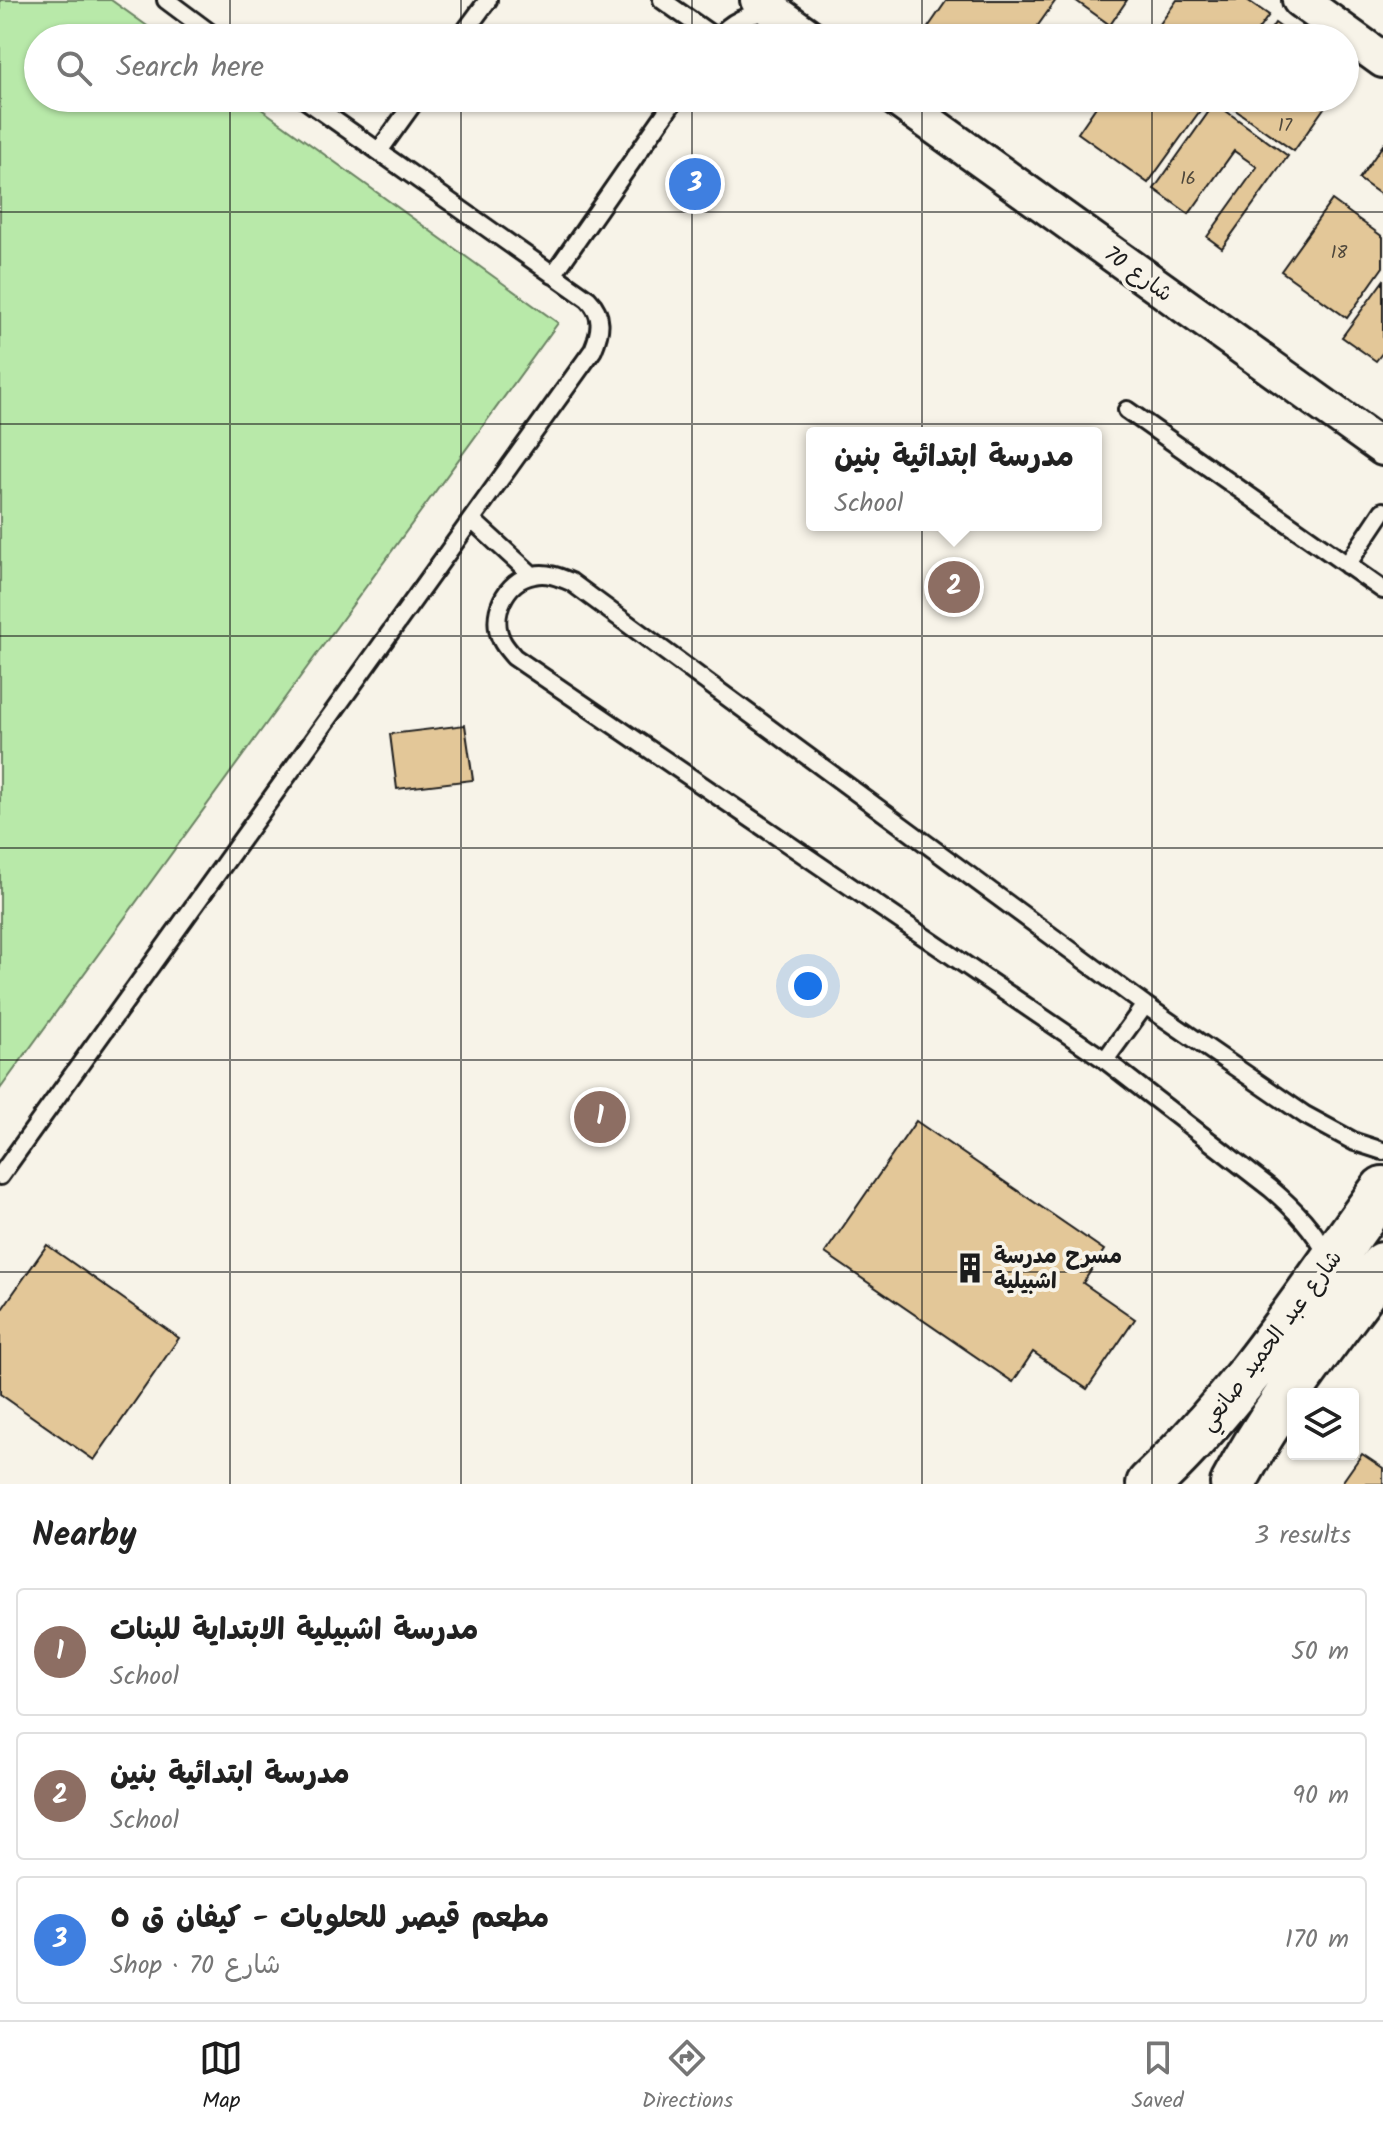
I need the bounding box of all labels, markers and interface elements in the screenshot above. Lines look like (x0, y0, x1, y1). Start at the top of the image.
search box (24, 24, 1359, 112)
text: Search here (116, 44, 264, 92)
icon: search (52, 46, 96, 90)
house number: 17 (1278, 112, 1293, 141)
pin: 3 (669, 154, 721, 214)
house number: 16 (1180, 165, 1196, 194)
street label: شارع 70 (1096, 238, 1179, 312)
house number: 18 (1331, 239, 1347, 268)
popup (806, 427, 1102, 531)
text: مدرسة ابتدائية بنين (834, 434, 1074, 482)
text: School (834, 483, 903, 525)
pin: 2 (928, 557, 980, 617)
your location (788, 966, 828, 1006)
pin: 1 (574, 1087, 626, 1147)
place label: مسرح مدرسة اشبيلية (994, 1240, 1122, 1300)
street label: شارع عبد الحميد صانعي (1192, 1243, 1352, 1440)
building icon: مسرح مدرسة اشبيلية (953, 1251, 987, 1285)
map controls (1287, 1388, 1359, 1460)
button: layers (1287, 1388, 1359, 1460)
text: Nearby (32, 1509, 137, 1563)
text: 3 results (1254, 1515, 1351, 1557)
text: مدرسة اشبيلية الابتداية للبنات (110, 1607, 479, 1655)
text: 1 (56, 1631, 64, 1673)
text: 50 m (1291, 1631, 1349, 1673)
text: School (110, 1656, 179, 1698)
text: مدرسة ابتدائية بنين (110, 1751, 350, 1799)
text: 2 (52, 1775, 68, 1817)
text: 90 m (1292, 1775, 1349, 1817)
text: School (110, 1800, 179, 1842)
text: مطعم قيصر للحلويات - كيفان ق ٥ (110, 1895, 549, 1943)
text: 3 (53, 1919, 67, 1961)
text: 170 m (1285, 1919, 1349, 1961)
text: Shop · شارع 70 (110, 1945, 281, 1987)
tab: Map (199, 2036, 243, 2119)
tab: Directions (642, 2036, 733, 2119)
tab: Saved (1132, 2036, 1184, 2119)

